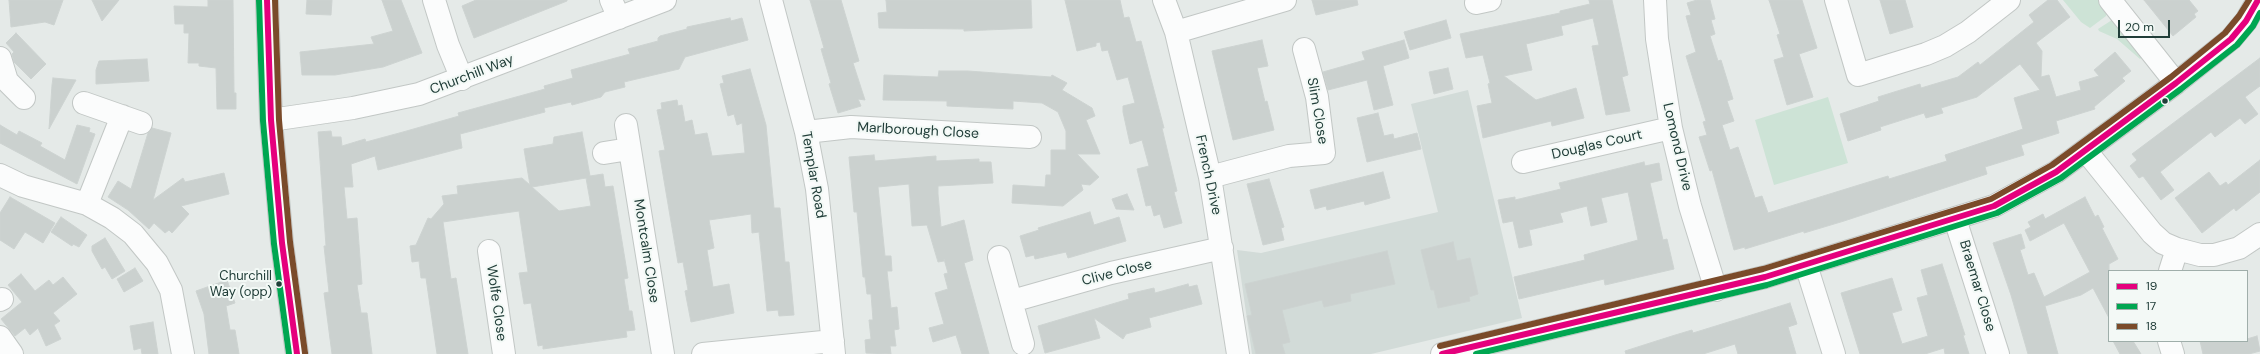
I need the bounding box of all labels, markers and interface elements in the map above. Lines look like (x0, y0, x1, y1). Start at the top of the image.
scale bar (2120, 12, 2172, 38)
text: 20 m (2125, 19, 2154, 35)
street label: Churchill Way (428, 51, 516, 99)
street label: Slim Close (1303, 76, 1331, 146)
unlabelled marker (2160, 96, 2170, 106)
street label: Lomond Drive (1659, 101, 1695, 193)
street label: Marlborough Close (857, 119, 979, 143)
street label: Douglas Court (1550, 126, 1644, 164)
street label: Templar Road (797, 130, 829, 220)
street label: French Drive (1191, 133, 1225, 217)
street label: Montcalm Close (630, 198, 662, 304)
street label: Braemar Close (1955, 238, 1999, 334)
street label: Clive Close (1080, 256, 1154, 290)
street label: Wolfe Close (482, 264, 510, 342)
place label: Churchill Way (opp) (210, 269, 272, 300)
legend (2108, 270, 2248, 342)
text: 19 (2146, 278, 2157, 294)
marker: Churchill Way (opp) (274, 279, 284, 289)
text: 17 (2146, 298, 2156, 314)
text: 18 (2146, 318, 2157, 334)

